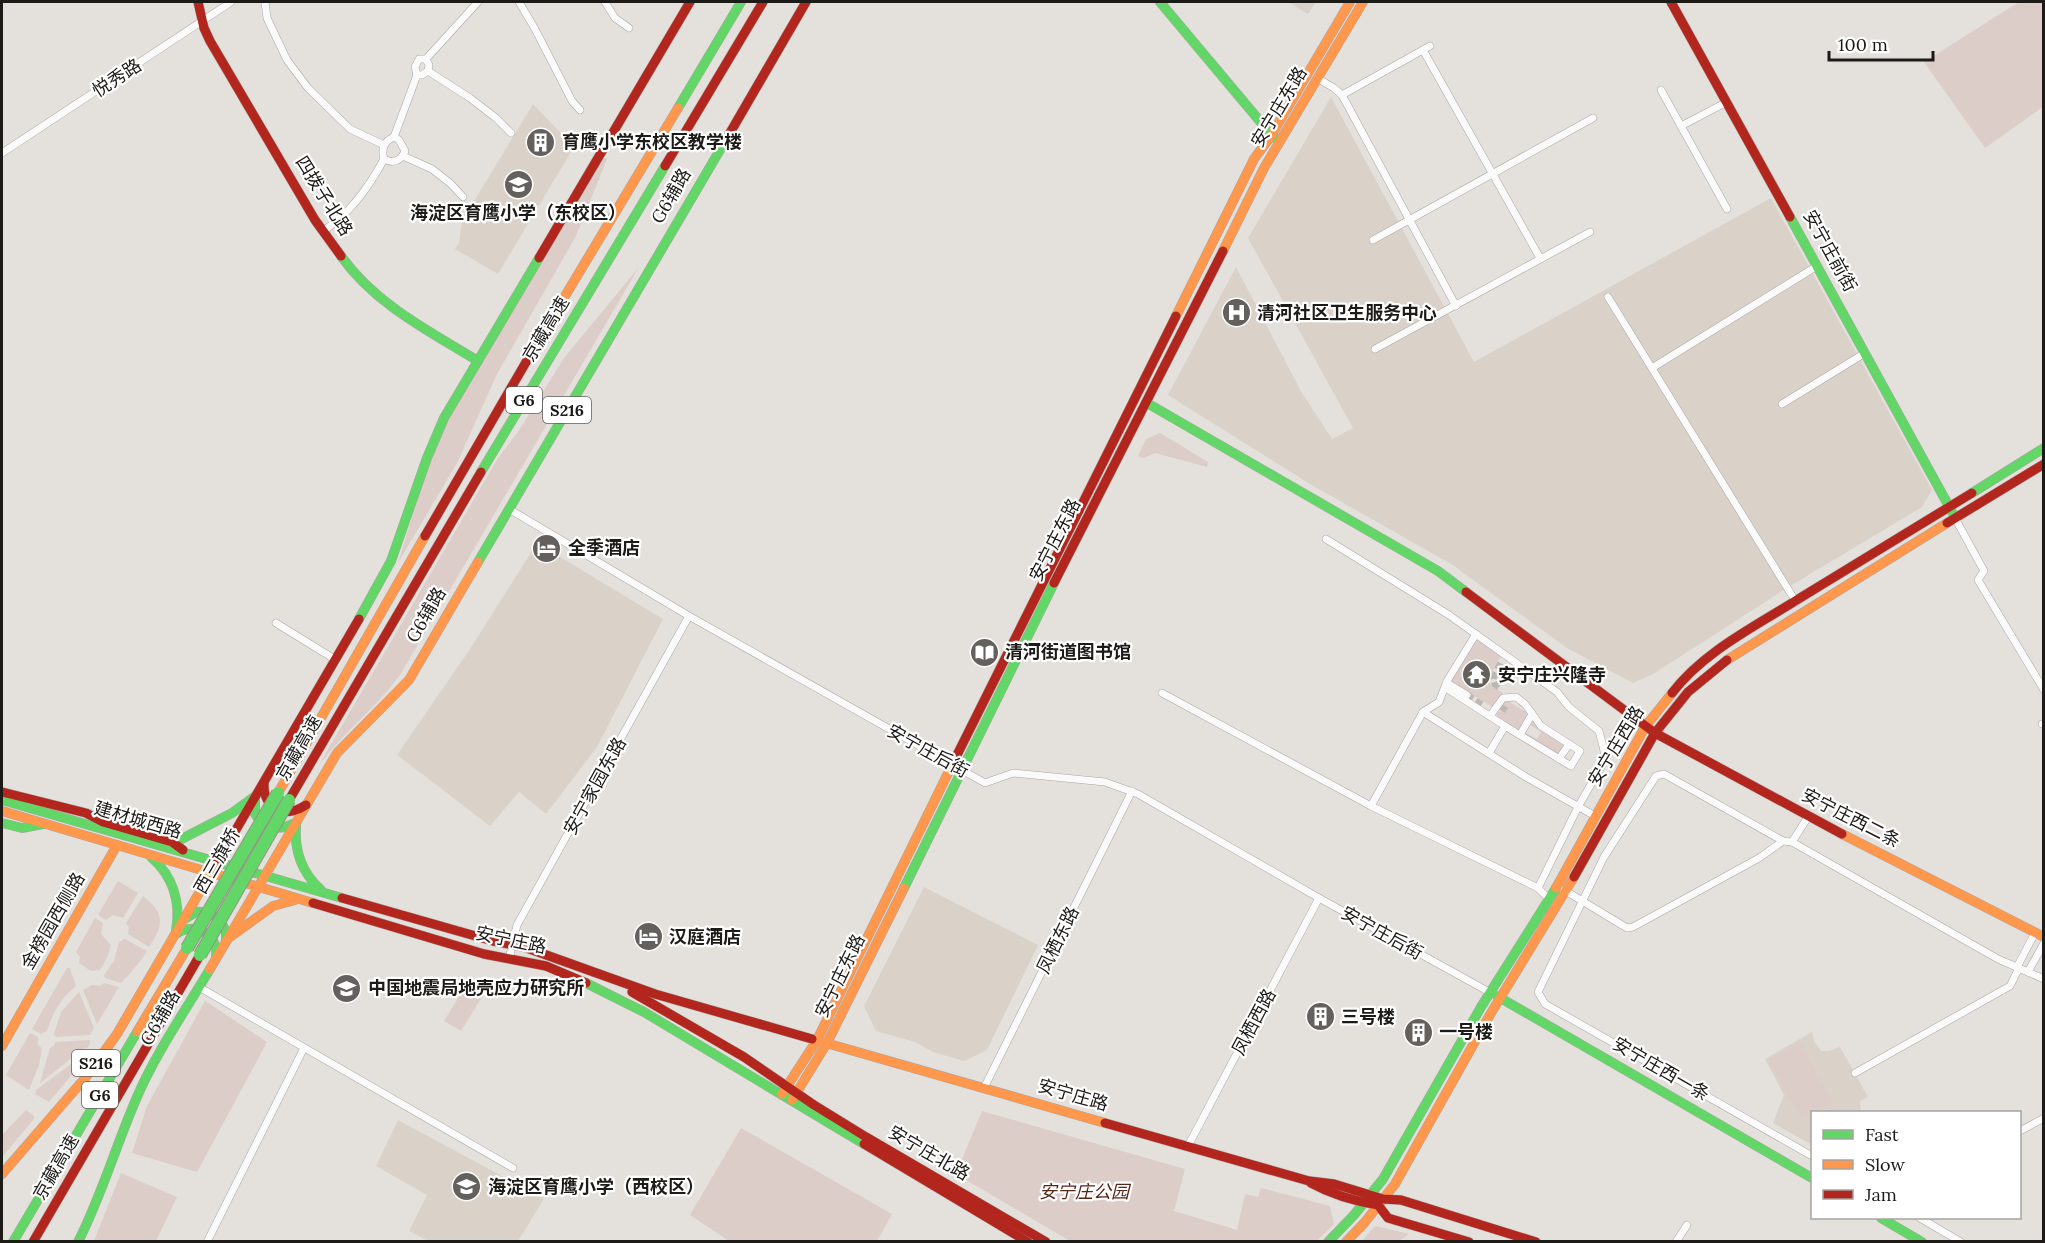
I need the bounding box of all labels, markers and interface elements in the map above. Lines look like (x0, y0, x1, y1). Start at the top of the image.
scale bar (1829, 24, 1932, 62)
text: 100 m (1838, 33, 1888, 56)
street label: 悦秀路 (88, 53, 146, 102)
street label: 安宁庄东路 (1246, 62, 1312, 151)
building icon: 育鹰小学东校区教学楼 (525, 126, 557, 158)
place label: 育鹰小学东校区教学楼 (562, 130, 742, 153)
street label: 四拨子北路 (291, 151, 358, 240)
street label: G6辅路 (646, 164, 696, 228)
school or university icon: 海淀区育鹰小学（东校区） (502, 168, 534, 200)
place label: 海淀区育鹰小学（东校区） (410, 201, 626, 224)
street label: 安宁庄前街 (1799, 206, 1862, 296)
street label: 京藏高速 (517, 292, 574, 366)
hospital icon: 清河社区卫生服务中心 (1220, 297, 1252, 329)
place label: 清河社区卫生服务中心 (1257, 301, 1437, 324)
road number: G6 (506, 387, 542, 413)
road number: S216 (543, 397, 591, 423)
street label: 安宁庄东路 (1024, 494, 1085, 585)
hotel icon: 全季酒店 (531, 532, 563, 564)
place label: 全季酒店 (568, 536, 640, 559)
street label: G6辅路 (401, 583, 451, 647)
library icon: 清河街道图书馆 (968, 636, 1000, 668)
place label: 清河街道图书馆 (1005, 640, 1131, 663)
temple icon: 安宁庄兴隆寺 (1461, 659, 1493, 691)
place label: 安宁庄兴隆寺 (1498, 663, 1606, 686)
street label: 安宁庄西路 (1583, 701, 1649, 790)
street label: 京藏高速 (271, 711, 327, 785)
street label: 安宁庄后街 (883, 719, 973, 782)
street label: 安宁家园东路 (558, 733, 631, 839)
street label: 安宁庄西二条 (1798, 783, 1905, 852)
street label: 建材城西路 (92, 796, 185, 843)
street label: 西三旗桥 (189, 824, 245, 898)
street label: 金榜园西侧路 (16, 868, 90, 973)
street label: 安宁庄后街 (1337, 901, 1427, 964)
street label: 凤栖东路 (1031, 902, 1084, 977)
street label: 安宁庄路 (473, 921, 549, 958)
hotel icon: 汉庭酒店 (632, 921, 664, 953)
place label: 汉庭酒店 (669, 925, 741, 948)
street label: 安宁庄东路 (809, 930, 870, 1021)
school or university icon: 中国地震局地壳应力研究所 (331, 972, 363, 1004)
place label: 中国地震局地壳应力研究所 (368, 976, 584, 999)
street label: 凤栖西路 (1227, 985, 1281, 1059)
street label: G6辅路 (135, 986, 185, 1050)
building icon: 三号楼 (1304, 1001, 1336, 1033)
place label: 三号楼 (1341, 1005, 1395, 1028)
building icon: 一号楼 (1402, 1016, 1434, 1048)
place label: 一号楼 (1439, 1020, 1493, 1043)
street label: 安宁庄西一条 (1609, 1032, 1714, 1106)
road number: S216 (72, 1050, 120, 1076)
street label: 安宁庄路 (1035, 1074, 1111, 1115)
road number: G6 (82, 1082, 118, 1108)
legend (1811, 1111, 2021, 1219)
street label: 安宁庄北路 (885, 1120, 974, 1185)
text: Fast (1865, 1123, 1899, 1146)
street label: 京藏高速 (28, 1130, 84, 1204)
text: Slow (1865, 1153, 1905, 1176)
school or university icon: 海淀区育鹰小学（西校区） (451, 1171, 483, 1203)
place label: 海淀区育鹰小学（西校区） (488, 1175, 704, 1198)
park label: 安宁庄公园 (1039, 1180, 1132, 1203)
text: Jam (1864, 1183, 1897, 1206)

